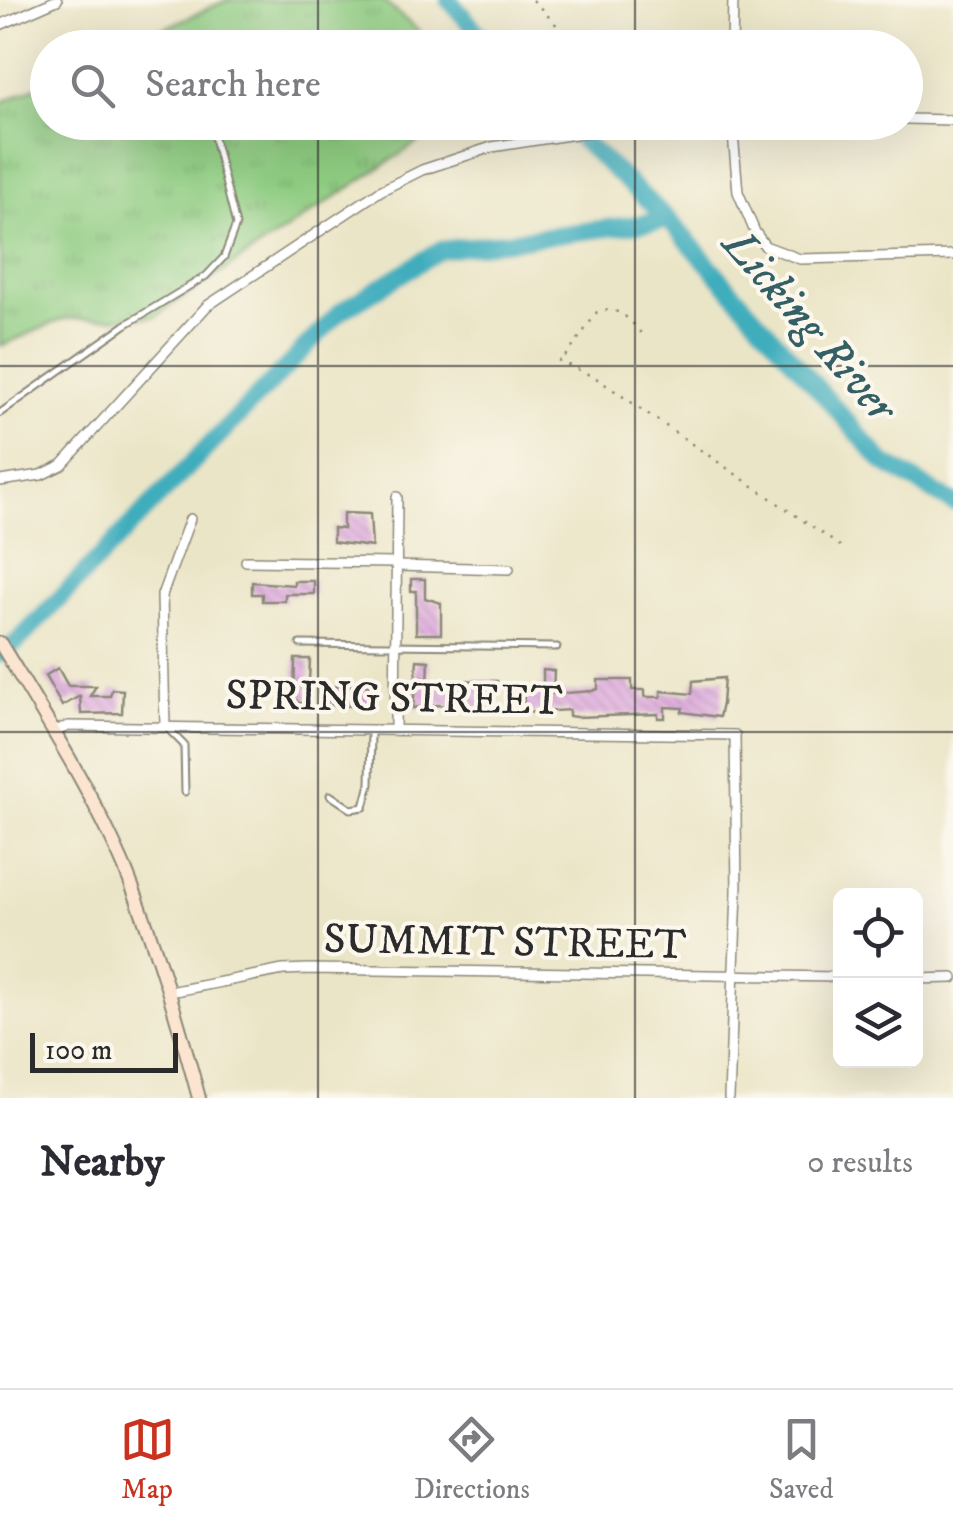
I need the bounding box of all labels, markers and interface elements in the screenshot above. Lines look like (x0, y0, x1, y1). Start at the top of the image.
search box (30, 30, 923, 140)
icon: search (65, 58, 120, 113)
text: Search here (145, 61, 321, 109)
water label: Licking River (708, 216, 910, 436)
street label: SPRING STREET (225, 670, 563, 728)
map controls (833, 888, 923, 1068)
button: locate (833, 888, 923, 978)
street label: SUMMIT STREET (323, 914, 687, 972)
button: layers (833, 978, 923, 1068)
scale bar (30, 1028, 178, 1072)
text: 100 m (45, 1033, 112, 1068)
text: Nearby (40, 1137, 164, 1189)
text: 0 results (807, 1143, 913, 1183)
tab: Map (120, 1412, 175, 1507)
tab: Directions (414, 1412, 530, 1507)
tab: Saved (769, 1412, 833, 1507)

